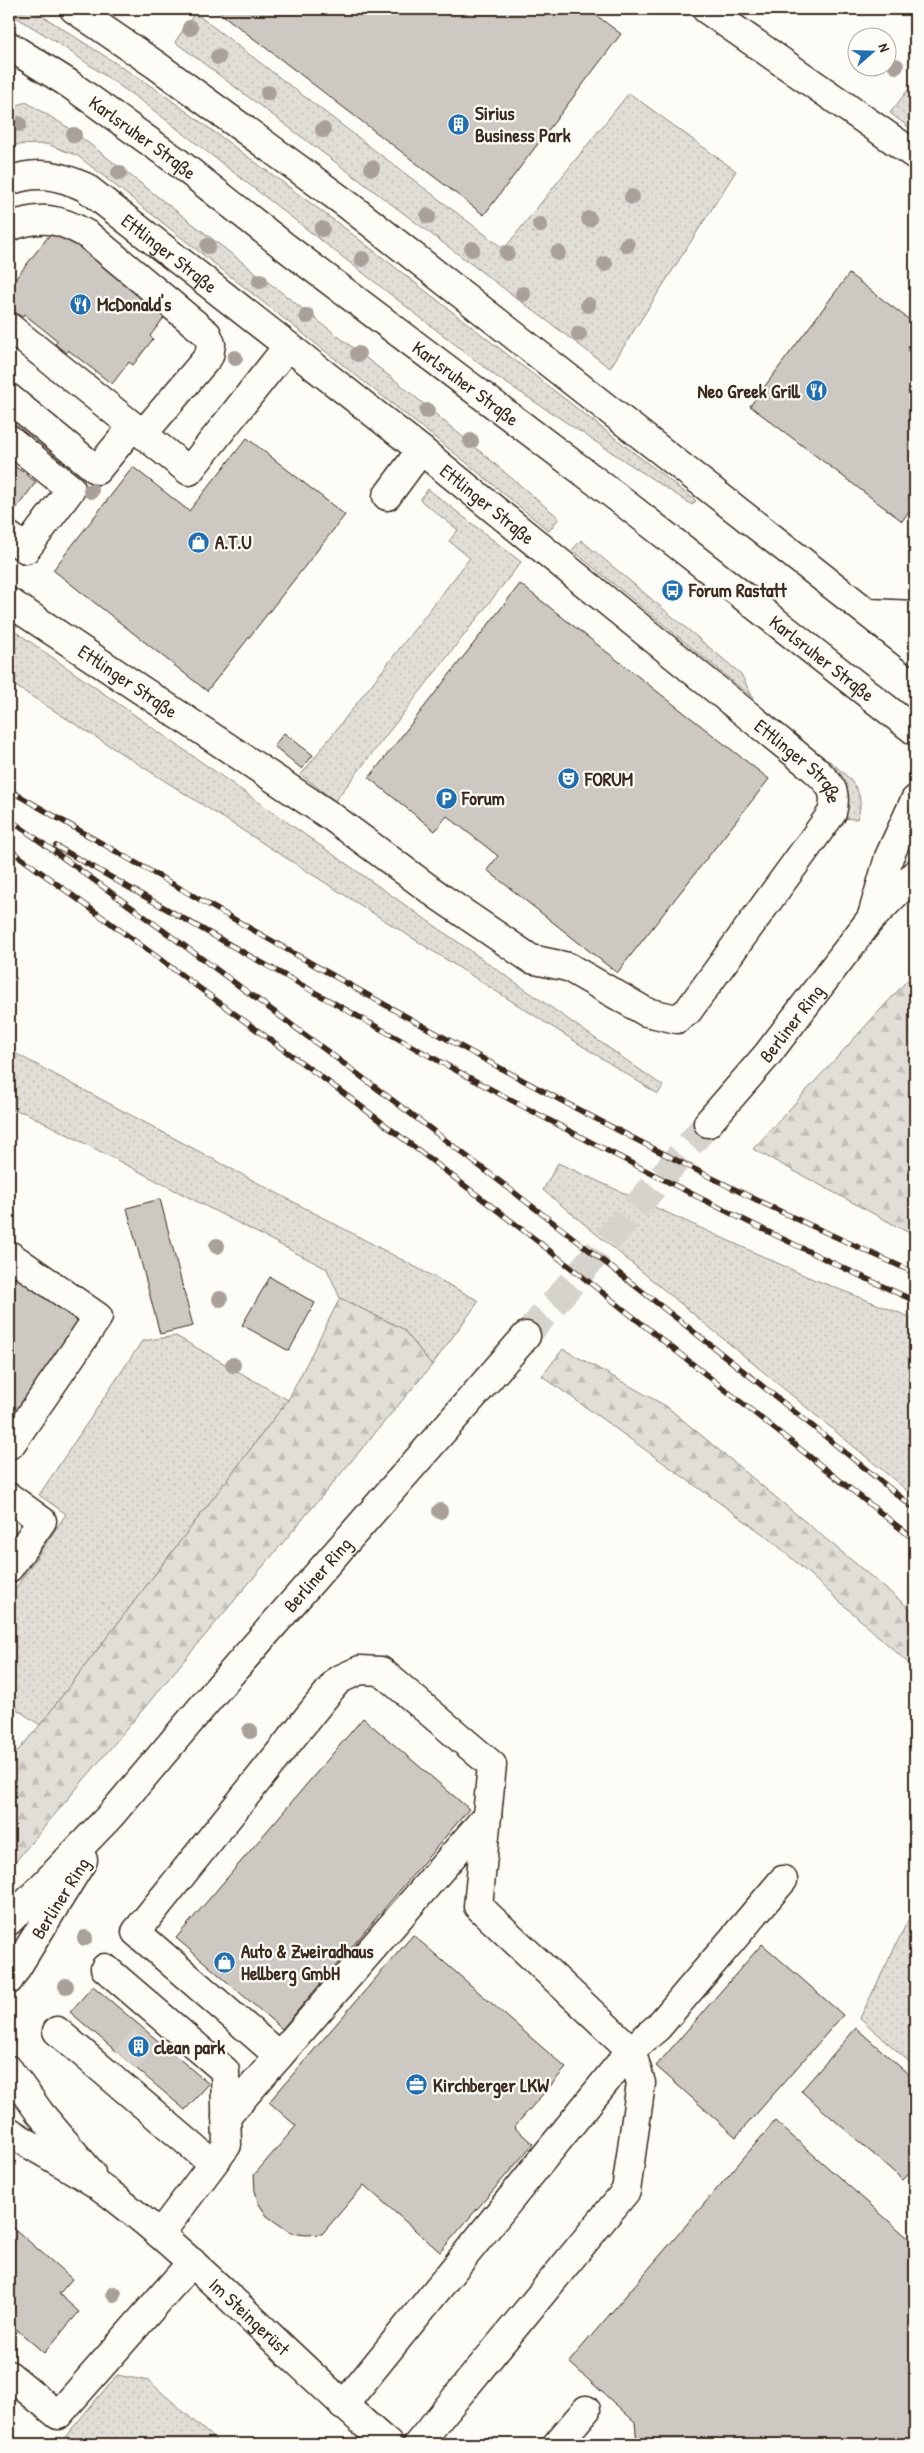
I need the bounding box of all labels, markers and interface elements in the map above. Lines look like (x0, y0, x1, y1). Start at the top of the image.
north arrow (846, 28, 896, 78)
text: N (874, 41, 895, 55)
street label: Karlsruher Straße (84, 89, 202, 185)
place label: Sirius Business Park (475, 100, 571, 148)
building icon: Sirius Business Park (447, 112, 471, 136)
street label: Ettlinger Straße (116, 208, 223, 299)
place label: McDonald's (97, 291, 172, 317)
restaurant icon: McDonald's (69, 292, 93, 316)
street label: Karlsruher Straße (407, 335, 525, 432)
place label: Neo Greek Grill (698, 378, 801, 404)
restaurant icon: Neo Greek Grill (804, 379, 828, 403)
street label: Ettlinger Straße (435, 458, 541, 550)
place label: A.T.U (215, 529, 252, 555)
shop icon: A.T.U (187, 530, 211, 554)
place label: Forum Rastatt (688, 577, 788, 603)
bus stop icon: Forum Rastatt (661, 578, 685, 602)
street label: Karlsruher Straße (764, 609, 880, 708)
street label: Ettlinger Straße (73, 638, 183, 724)
street label: Ettlinger Straße (749, 713, 847, 804)
place label: FORUM (584, 766, 633, 792)
theatre icon: FORUM (557, 767, 581, 791)
place label: Forum (461, 785, 505, 811)
parking icon: Forum (434, 786, 458, 810)
street label: Berliner Ring (753, 979, 829, 1068)
street label: Berliner Ring (277, 1531, 357, 1618)
street label: Berliner Ring (25, 1852, 95, 1944)
place label: Auto & Zweiradhaus Hellberg GmbH (241, 1938, 374, 1987)
shop icon: Auto & Zweiradhaus Hellberg GmbH (213, 1950, 237, 1974)
place label: clean park (154, 2034, 225, 2061)
building icon: clean park (126, 2035, 150, 2059)
place label: Kirchberger LKW (433, 2072, 549, 2099)
office icon: Kirchberger LKW (405, 2073, 429, 2097)
street label: Im Steingerüst (204, 2272, 296, 2361)

